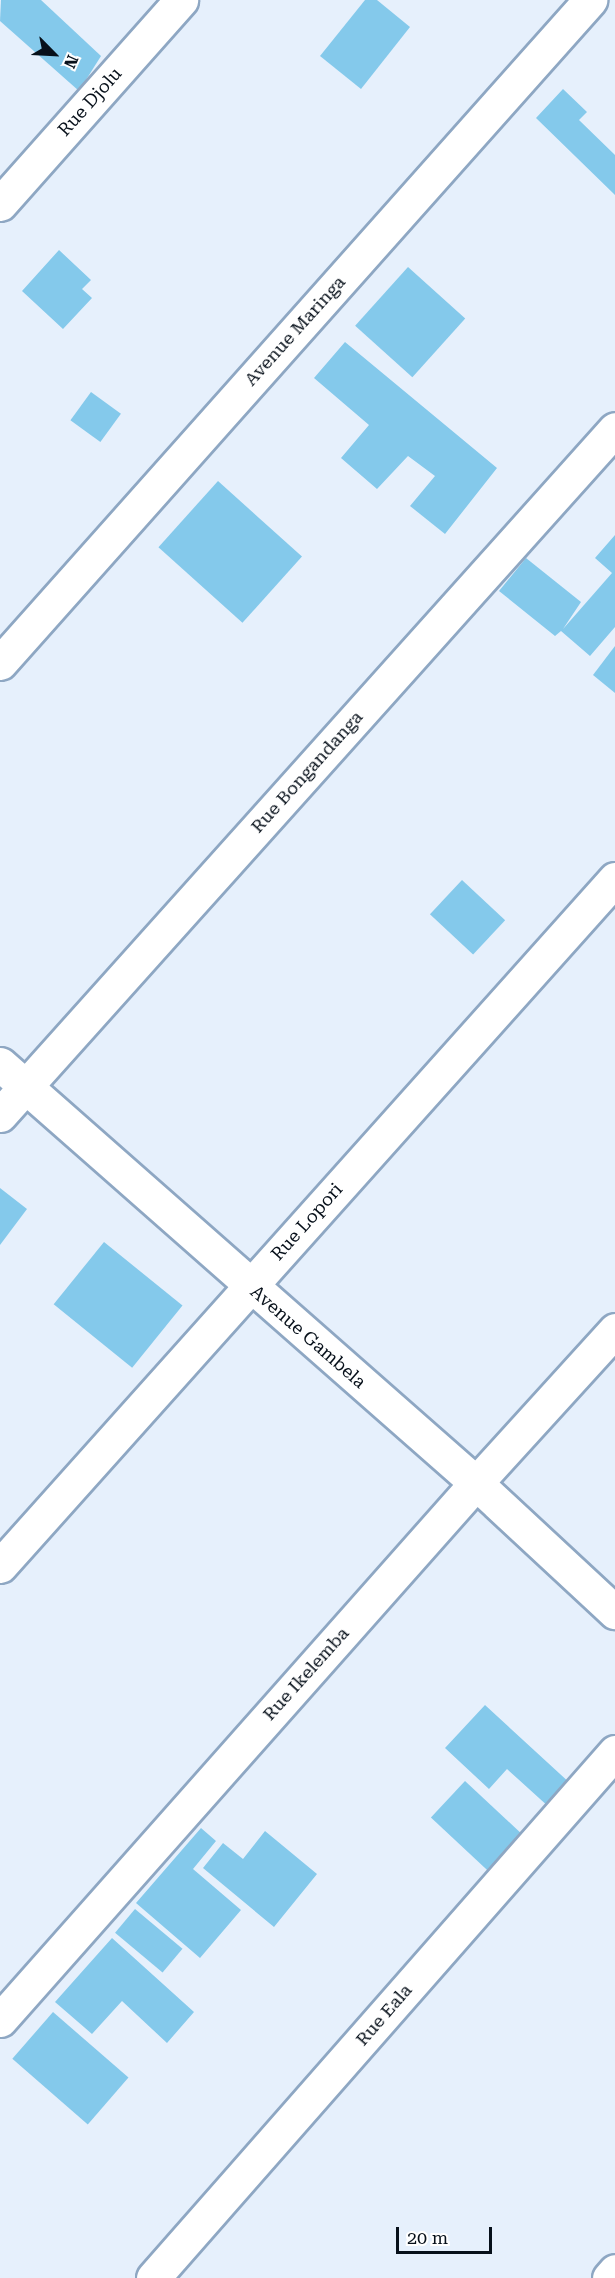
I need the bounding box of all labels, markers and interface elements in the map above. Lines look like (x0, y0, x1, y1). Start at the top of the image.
north arrow (24, 24, 84, 84)
text: N (60, 52, 82, 71)
street label: Rue Djolu (54, 63, 126, 141)
street label: Avenue Maringa (240, 272, 350, 390)
street label: Rue Bongandanga (247, 707, 367, 837)
street label: Rue Lopori (267, 1179, 347, 1265)
street label: Avenue Gambela (246, 1281, 370, 1393)
street label: Rue Ikelemba (259, 1623, 353, 1725)
street label: Rue Eala (351, 1980, 417, 2050)
scale bar (399, 2215, 495, 2253)
text: 20 m (407, 2227, 448, 2248)

